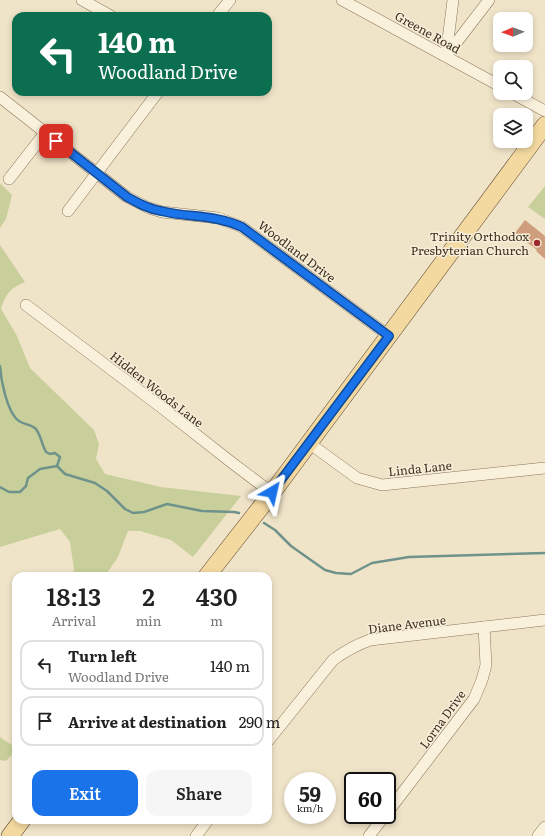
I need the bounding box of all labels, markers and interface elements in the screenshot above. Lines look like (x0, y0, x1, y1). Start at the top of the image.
street label: Greene Road (392, 7, 465, 58)
north arrow (493, 12, 533, 52)
map controls (493, 12, 533, 148)
text: 140 m (98, 20, 176, 62)
icon: left (32, 28, 84, 80)
text: Woodland Drive (98, 58, 237, 85)
button: search (493, 60, 533, 100)
button: layers (493, 108, 533, 148)
pin (39, 124, 73, 158)
icon: arrive (45, 130, 67, 152)
street label: Woodland Drive (254, 216, 340, 286)
place label: Trinity Orthodox Presbyterian Church (411, 227, 529, 259)
marker: Trinity Orthodox Presbyterian Church (532, 238, 542, 248)
street label: Hidden Woods Lane (106, 347, 208, 431)
street label: Linda Lane (387, 456, 453, 480)
position arrow (251, 471, 293, 513)
text: 18:13 (47, 578, 101, 613)
text: 2 (142, 578, 155, 613)
text: 430 (196, 578, 237, 613)
street label: Diane Avenue (367, 610, 447, 638)
text: Arrival (52, 611, 96, 630)
text: min (136, 611, 161, 630)
text: m (210, 611, 223, 630)
text: Turn left (68, 644, 137, 667)
icon: left (34, 654, 56, 676)
text: 140 m (210, 654, 250, 677)
text: Woodland Drive (68, 667, 169, 686)
street label: Lorna Drive (415, 686, 469, 752)
icon: arrive (34, 710, 56, 732)
text: Arrive at destination (68, 710, 227, 733)
text: 290 m (239, 710, 280, 733)
button: Exit (32, 770, 138, 816)
button: Share (146, 770, 252, 816)
speed limit sign: 60 (344, 772, 396, 824)
text: 59 (299, 778, 321, 808)
text: km/h (297, 800, 323, 815)

